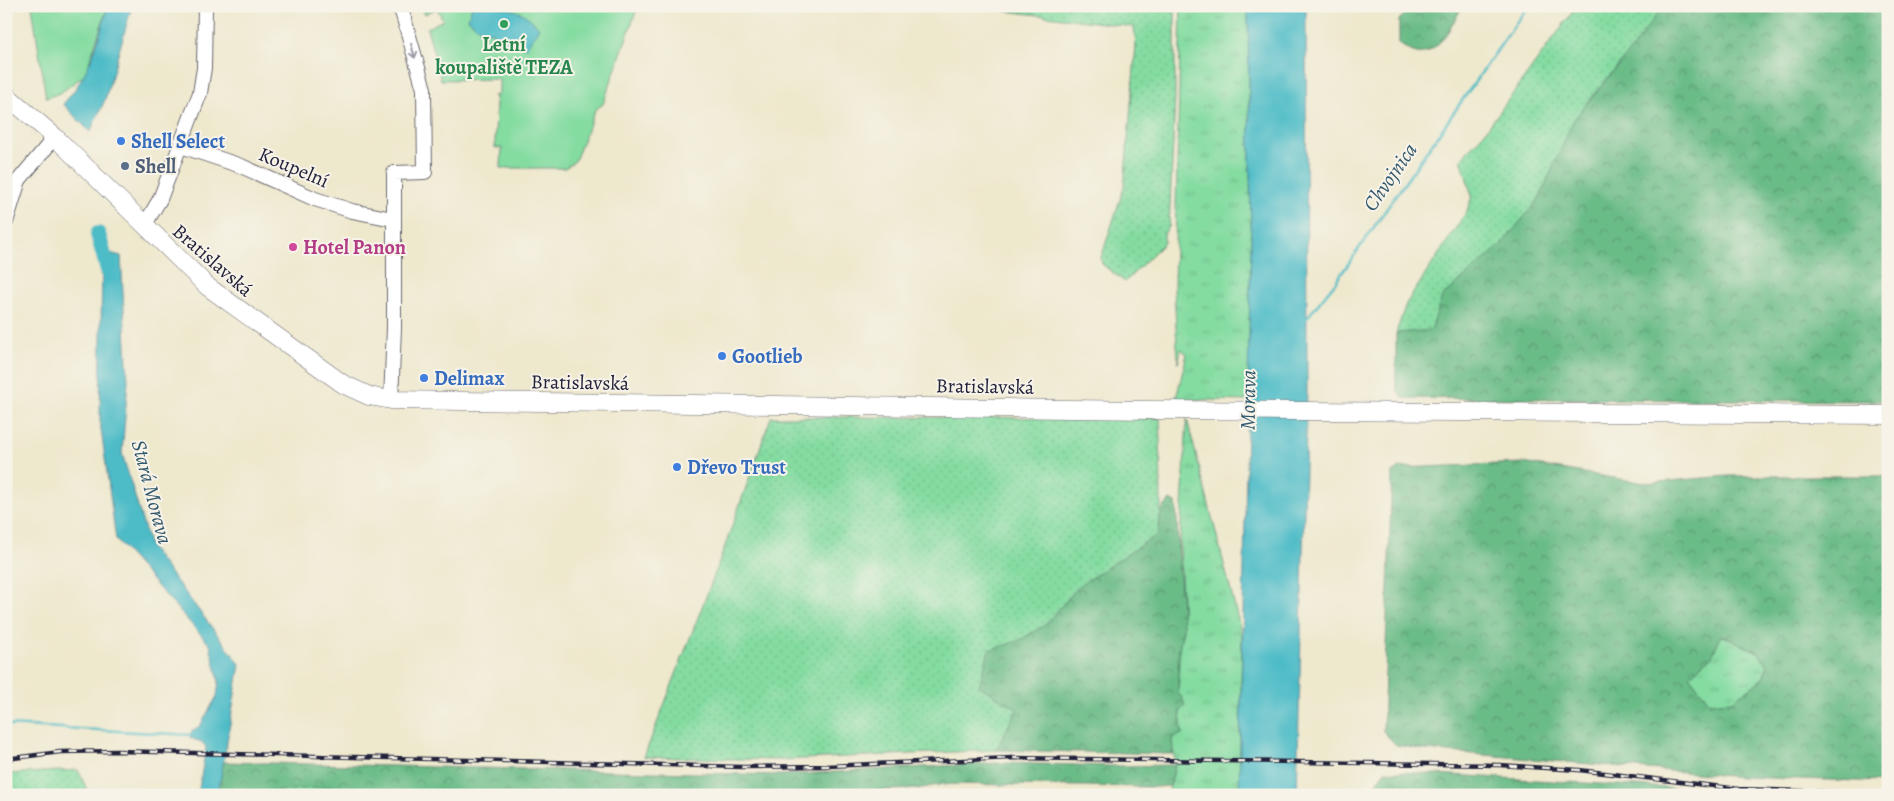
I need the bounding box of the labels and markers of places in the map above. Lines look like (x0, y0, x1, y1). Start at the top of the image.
marker: Letní koupaliště TEZA (498, 18, 510, 30)
place label: Letní koupaliště TEZA (435, 31, 573, 81)
place label: Shell Select (131, 128, 225, 155)
marker: Shell Select (115, 135, 127, 147)
place label: Shell (135, 153, 177, 180)
marker: Shell (119, 160, 131, 172)
place label: Hotel Panon (303, 234, 406, 261)
marker: Hotel Panon (287, 241, 299, 253)
place label: Gootlieb (732, 343, 803, 370)
marker: Gootlieb (716, 350, 728, 362)
place label: Delimax (434, 365, 504, 392)
marker: Delimax (418, 372, 430, 384)
place label: Dřevo Trust (687, 454, 786, 481)
marker: Dřevo Trust (671, 461, 683, 473)

